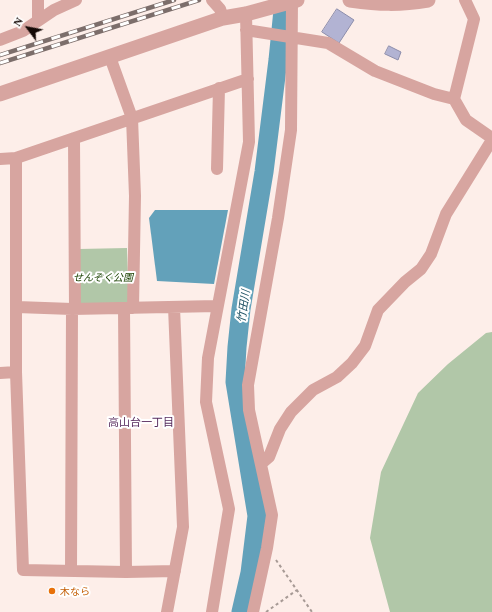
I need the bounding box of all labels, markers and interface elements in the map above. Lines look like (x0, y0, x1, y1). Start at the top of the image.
north arrow (8, 8, 48, 48)
text: N (11, 15, 25, 28)
park label: せんぞく公園 (73, 271, 133, 283)
water label: 竹田川 (234, 289, 252, 323)
district label: 高山台一丁目 (108, 415, 174, 429)
place label: 木なら (60, 585, 90, 597)
marker: 木なら (47, 586, 57, 596)

